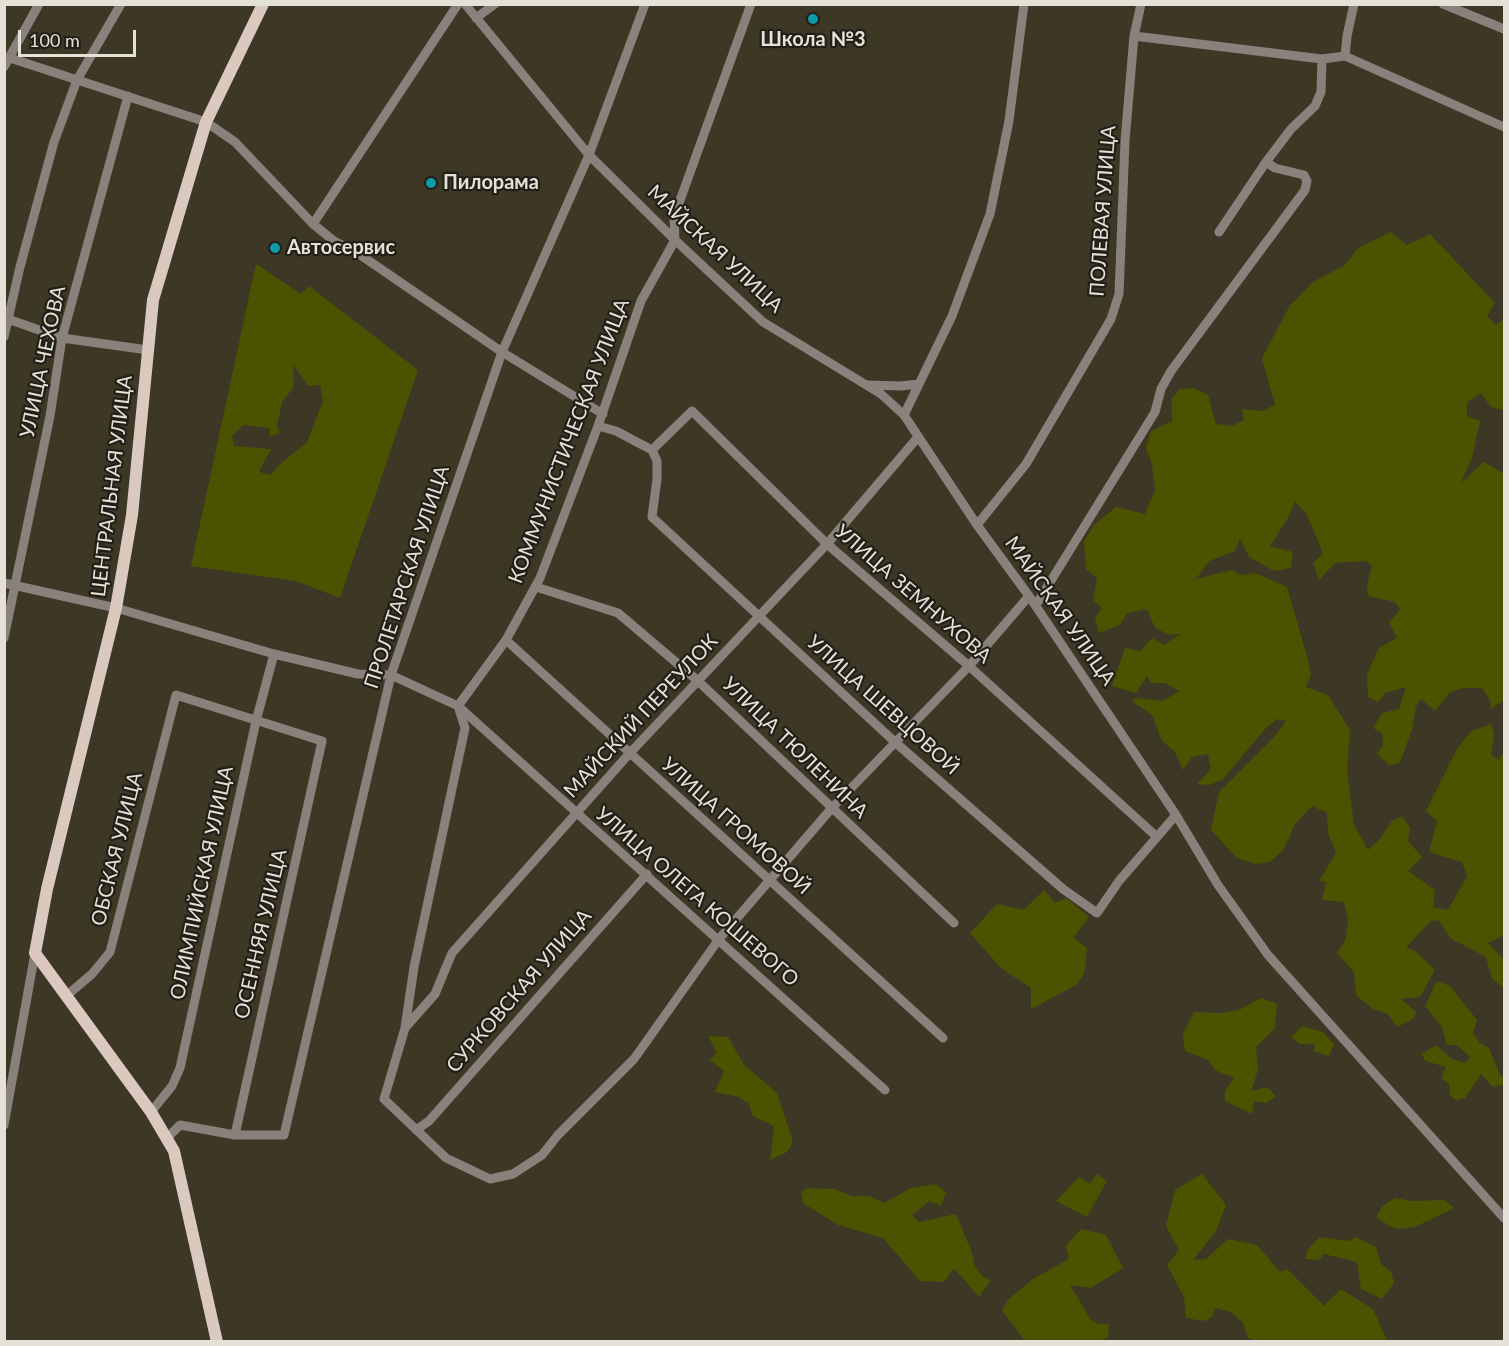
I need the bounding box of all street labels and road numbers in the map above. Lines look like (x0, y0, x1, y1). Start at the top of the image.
street label: ПОЛЕВАЯ УЛИЦА (1085, 125, 1121, 297)
street label: МАЙСКАЯ УЛИЦА (642, 180, 788, 318)
street label: УЛИЦА ЧЕХОВА (15, 284, 71, 440)
street label: КОММУНИСТИЧЕСКАЯ УЛИЦА (504, 295, 634, 587)
street label: ЦЕНТРАЛЬНАЯ УЛИЦА (86, 374, 138, 598)
street label: ПРОЛЕТАРСКАЯ УЛИЦА (360, 462, 454, 692)
street label: УЛИЦА ЗЕМНУХОВА (830, 520, 996, 668)
street label: МАЙСКАЯ УЛИЦА (1000, 532, 1120, 690)
street label: МАЙСКИЙ ПЕРЕУЛОК (559, 629, 723, 803)
street label: УЛИЦА ШЕВЦОВОЙ (802, 630, 964, 780)
street label: УЛИЦА ТЮЛЕНИНА (717, 672, 873, 824)
street label: УЛИЦА ГРОМОВОЙ (656, 753, 816, 899)
street label: ОЛИМПИЙСКАЯ УЛИЦА (166, 764, 238, 1002)
street label: ОБСКАЯ УЛИЦА (86, 770, 148, 928)
street label: УЛИЦА ОЛЕГА КОШЕВОГО (590, 802, 804, 992)
street label: ОСЕННЯЯ УЛИЦА (230, 847, 292, 1021)
street label: СУРКОВСКАЯ УЛИЦА (442, 904, 596, 1078)

